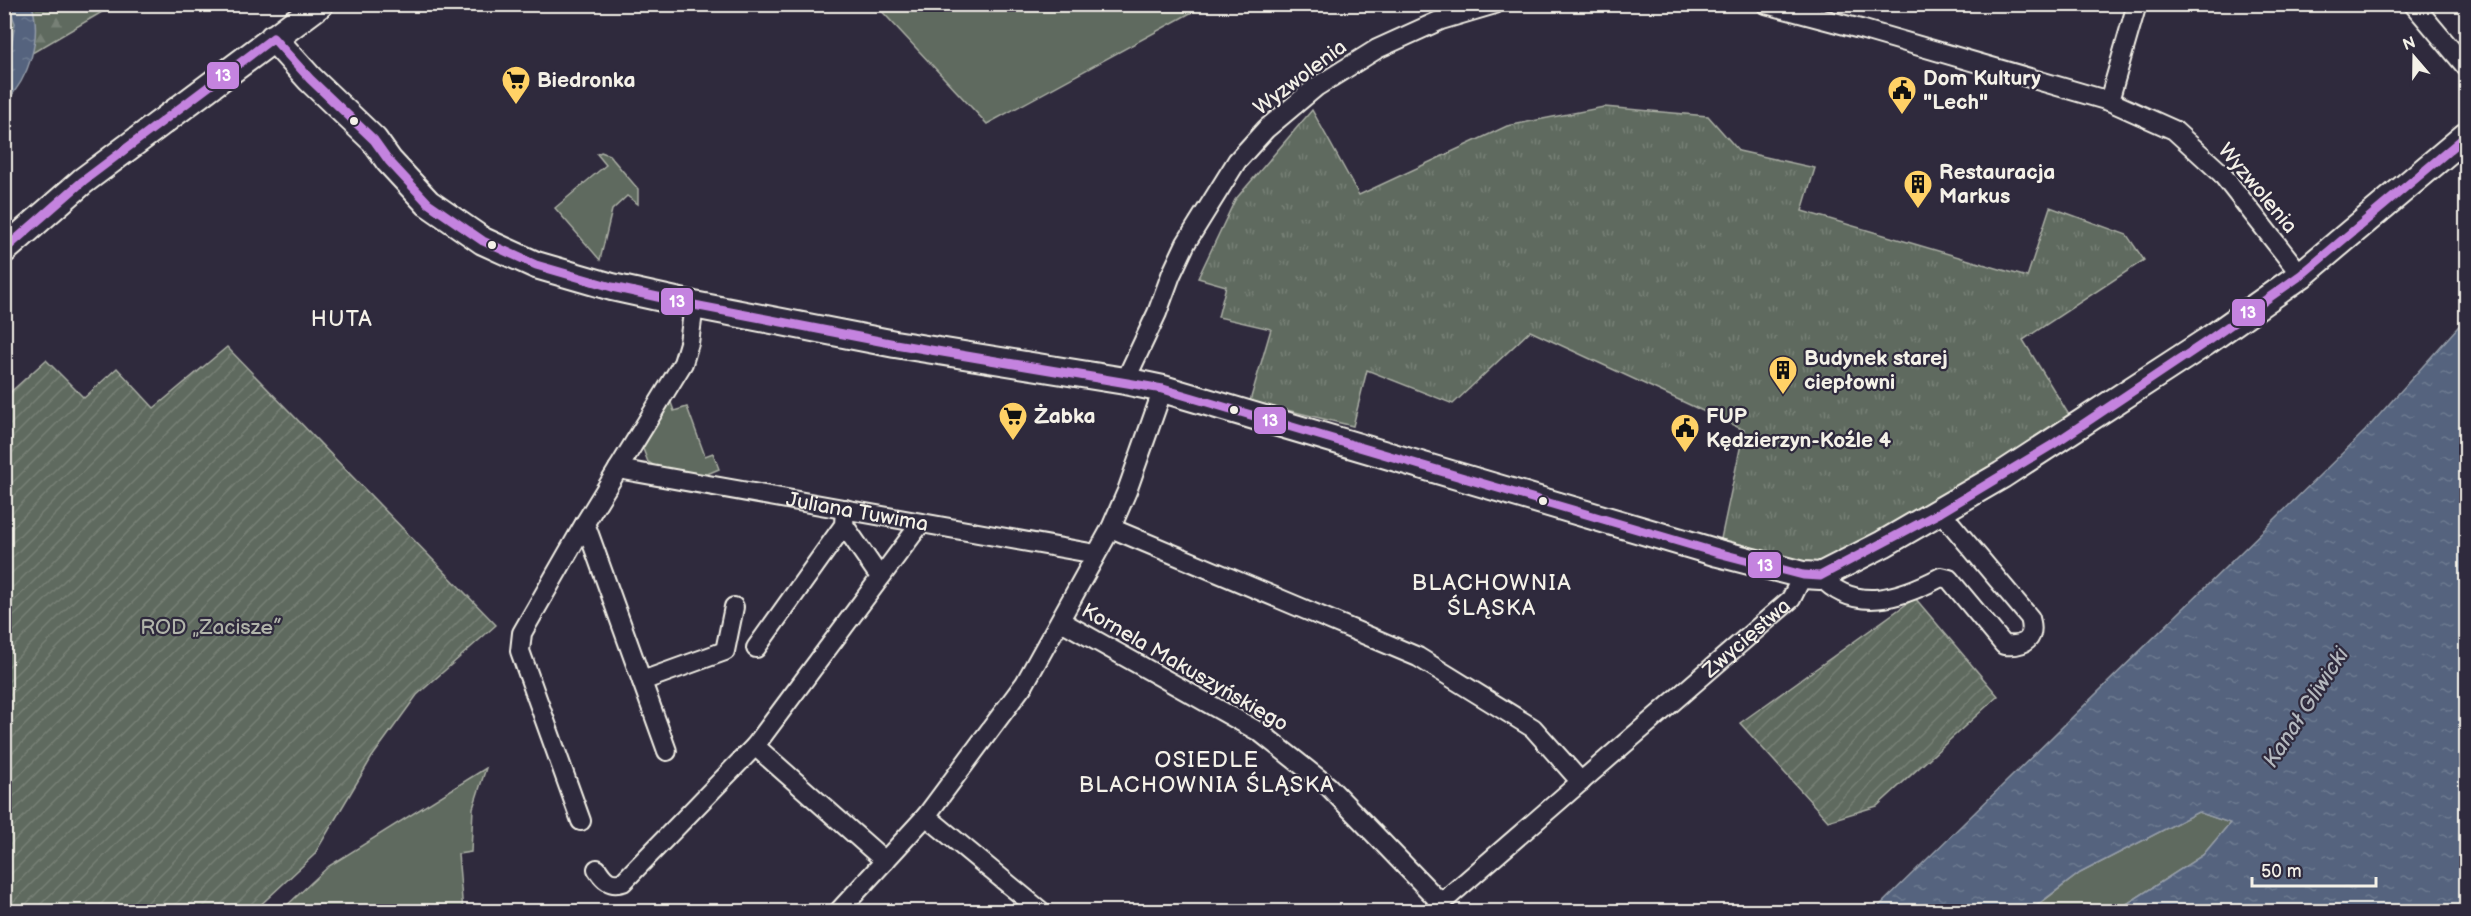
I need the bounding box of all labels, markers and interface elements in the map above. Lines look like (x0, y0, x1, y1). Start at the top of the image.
north arrow (2384, 27, 2444, 87)
text: N (2400, 33, 2418, 55)
street label: Wyzwolenia (1249, 34, 1352, 120)
line badge: 13 (206, 61, 240, 90)
supermarket icon: Biedronka (500, 64, 532, 106)
place label: Dom Kultury "Lech" (1923, 66, 2041, 115)
text: 13 (215, 67, 231, 86)
place label: Biedronka (537, 68, 636, 93)
public building icon: Dom Kultury "Lech" (1886, 74, 1918, 116)
unlabelled marker (348, 115, 360, 127)
street label: Wyzwolenia (2213, 138, 2303, 238)
place label: Restauracja Markus (1939, 160, 2055, 209)
building icon: Restauracja Markus (1902, 168, 1934, 210)
unlabelled marker (486, 239, 498, 251)
line badge: 13 (660, 287, 694, 316)
text: 13 (669, 293, 685, 312)
line badge: 13 (2231, 298, 2266, 327)
text: 13 (2240, 304, 2256, 323)
district label: HUTA (311, 306, 373, 333)
place label: Budynek starej ciepłowni (1804, 346, 1948, 395)
building icon: Budynek starej ciepłowni (1767, 354, 1799, 396)
supermarket icon: Żabka (997, 400, 1029, 442)
place label: Żabka (1034, 403, 1096, 429)
unlabelled marker (1228, 404, 1240, 416)
place label: FUP Kędzierzyn-Koźle 4 (1706, 404, 1892, 453)
line badge: 13 (1253, 406, 1287, 435)
text: 13 (1262, 412, 1278, 431)
public building icon: FUP Kędzierzyn-Koźle 4 (1669, 412, 1701, 454)
street label: Juliana Tuwima (784, 487, 930, 537)
unlabelled marker (1537, 495, 1549, 507)
line badge: 13 (1747, 551, 1782, 579)
text: 13 (1757, 557, 1773, 576)
district label: BLACHOWNIA ŚLĄSKA (1412, 570, 1572, 622)
street label: Zwycięstwa (1697, 593, 1796, 684)
street label: Kornela Makuszyńskiego (1077, 598, 1293, 737)
park label: ROD „Zacisze” (140, 615, 282, 640)
water label: Kanał Gliwicki (2258, 642, 2356, 773)
district label: OSIEDLE BLACHOWNIA ŚLĄSKA (1079, 747, 1335, 799)
scale bar (2252, 850, 2376, 888)
text: 50 m (2261, 861, 2302, 882)

